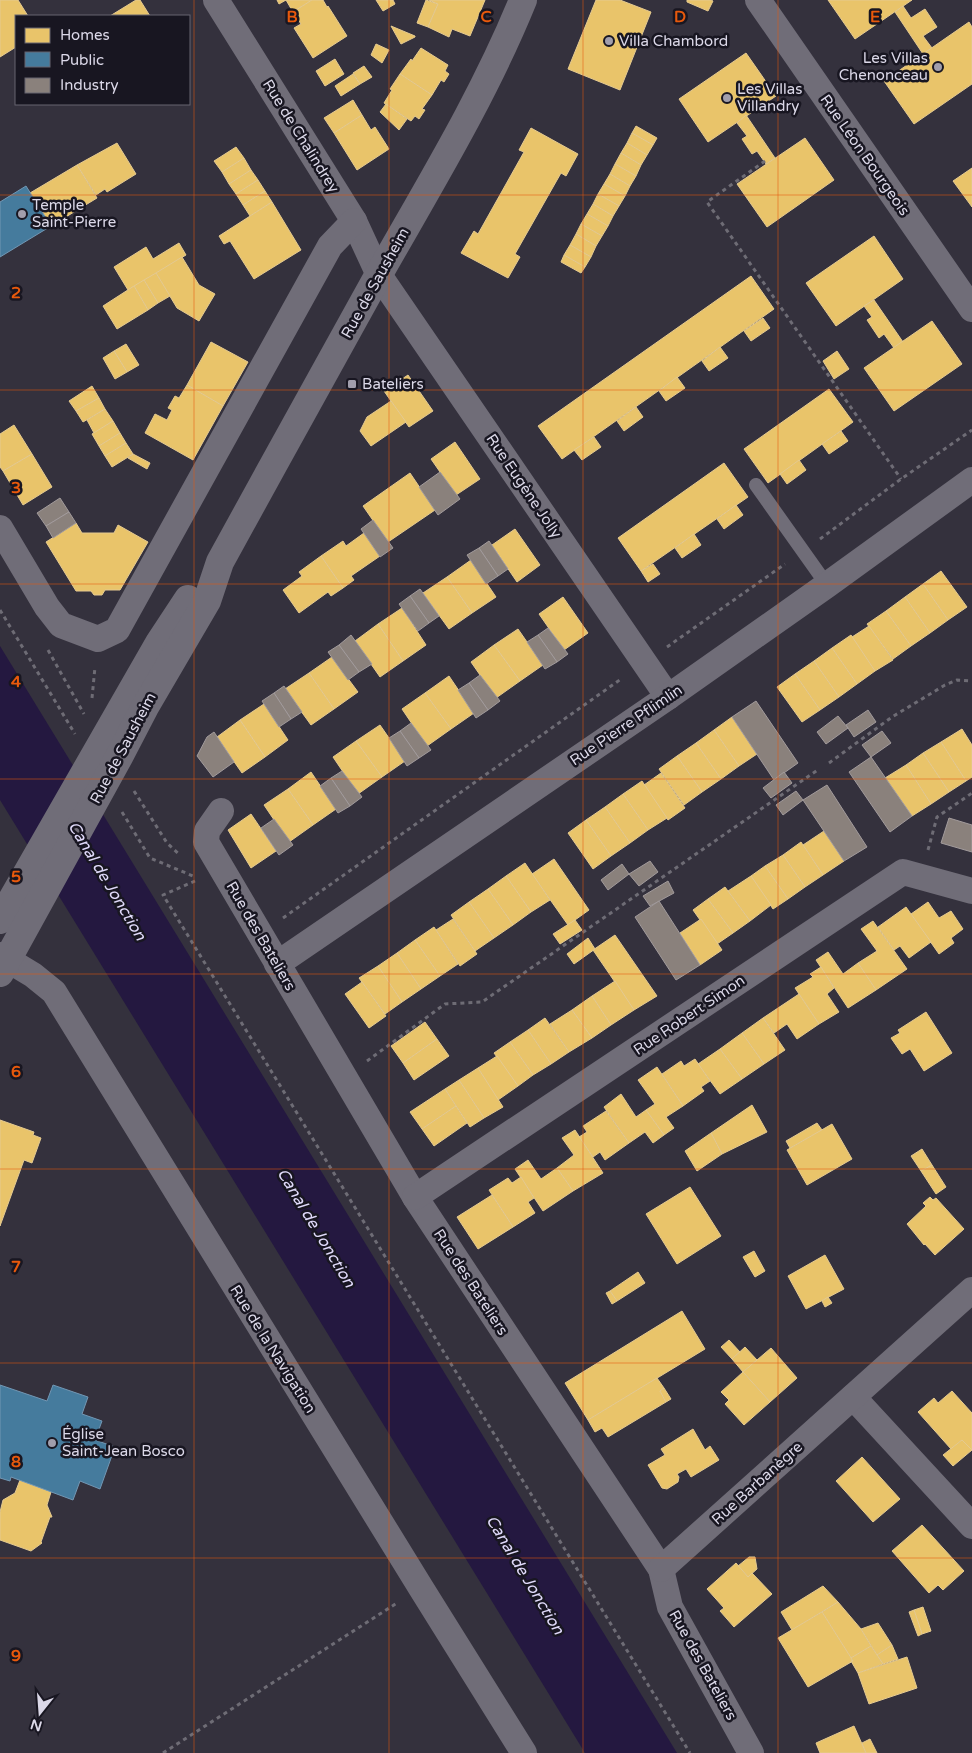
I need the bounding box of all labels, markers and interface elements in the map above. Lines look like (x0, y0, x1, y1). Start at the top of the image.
text: B (286, 7, 298, 27)
text: C (480, 7, 492, 27)
text: D (674, 7, 686, 27)
text: E (870, 7, 880, 27)
legend (15, 15, 190, 105)
text: Homes (60, 26, 110, 44)
place label: Villa Chambord (619, 32, 728, 50)
marker: Villa Chambord (603, 35, 615, 47)
place label: Les Villas Chenonceau (839, 49, 928, 84)
text: Public (60, 51, 104, 69)
marker: Les Villas Chenonceau (932, 61, 944, 73)
text: Industry (60, 76, 119, 94)
street label: Rue de Chalindrey (259, 76, 343, 196)
place label: Les Villas Villandry (737, 80, 802, 115)
street label: Rue Léon Bourgeois (816, 91, 914, 219)
marker: Les Villas Villandry (721, 92, 733, 104)
place label: Temple Saint-Pierre (32, 196, 116, 231)
marker: Temple Saint-Pierre (16, 208, 28, 220)
street label: Rue de Sausheim (337, 225, 413, 341)
text: 2 (11, 283, 21, 303)
place label: Bateliers (362, 375, 424, 393)
marker: Bateliers (346, 378, 358, 390)
street label: Rue Eugène Jolly (482, 430, 566, 542)
text: 3 (11, 478, 21, 498)
text: 4 (11, 672, 21, 692)
street label: Rue Pierre Pflimlin (566, 681, 686, 769)
street label: Rue de Sausheim (86, 689, 160, 807)
water label: Canal de Jonction (64, 818, 151, 945)
text: 5 (11, 867, 21, 887)
street label: Rue des Bateliers (222, 878, 300, 994)
street label: Rue Robert Simon (630, 971, 748, 1059)
text: 6 (11, 1062, 21, 1082)
water label: Canal de Jonction (273, 1165, 360, 1292)
street label: Rue des Bateliers (430, 1226, 512, 1338)
text: 7 (11, 1257, 21, 1277)
street label: Rue de la Navigation (226, 1282, 320, 1416)
place label: Église Saint-Jean Bosco (62, 1425, 185, 1460)
marker: Église Saint-Jean Bosco (46, 1437, 58, 1449)
street label: Rue Barbanègre (708, 1438, 806, 1528)
text: 8 (11, 1452, 21, 1472)
water label: Canal de Jonction (482, 1512, 569, 1639)
street label: Rue des Bateliers (665, 1607, 741, 1723)
text: 9 (11, 1646, 21, 1666)
north arrow (15, 1688, 65, 1738)
text: N (28, 1715, 44, 1735)

